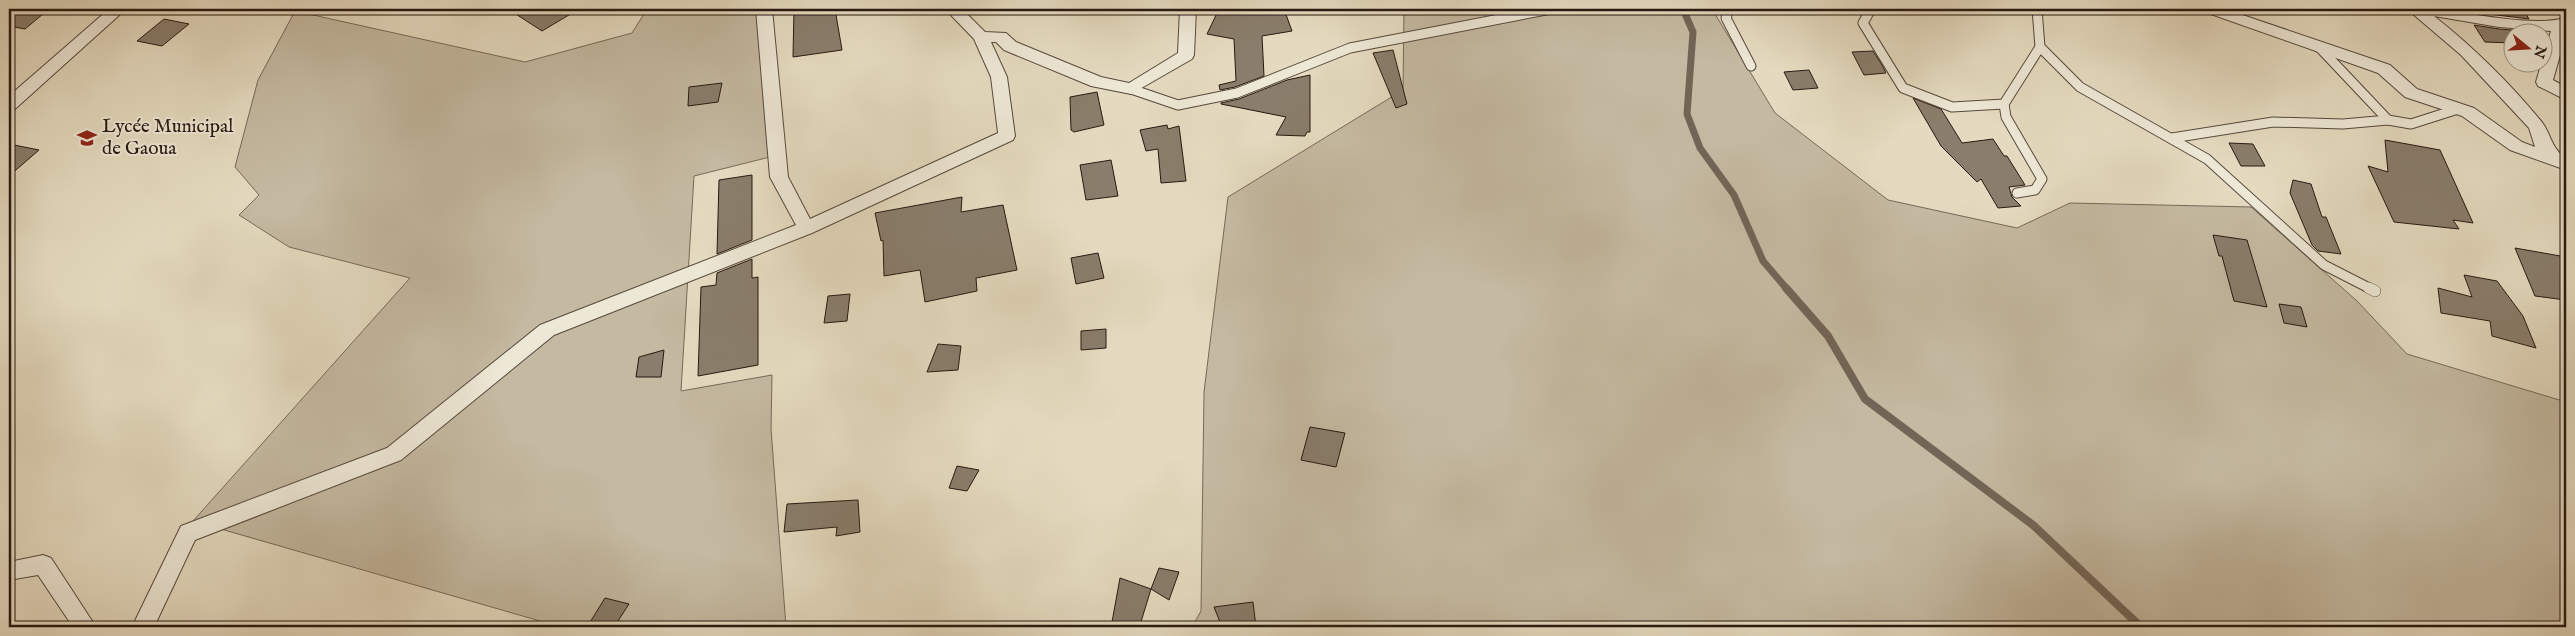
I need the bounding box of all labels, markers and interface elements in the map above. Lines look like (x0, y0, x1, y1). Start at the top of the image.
north arrow (2502, 22, 2552, 72)
text: N (2529, 42, 2550, 60)
place label: Lycée Municipal de Gaoua (102, 115, 234, 161)
school or university icon: Lycée Municipal de Gaoua (76, 127, 98, 149)

